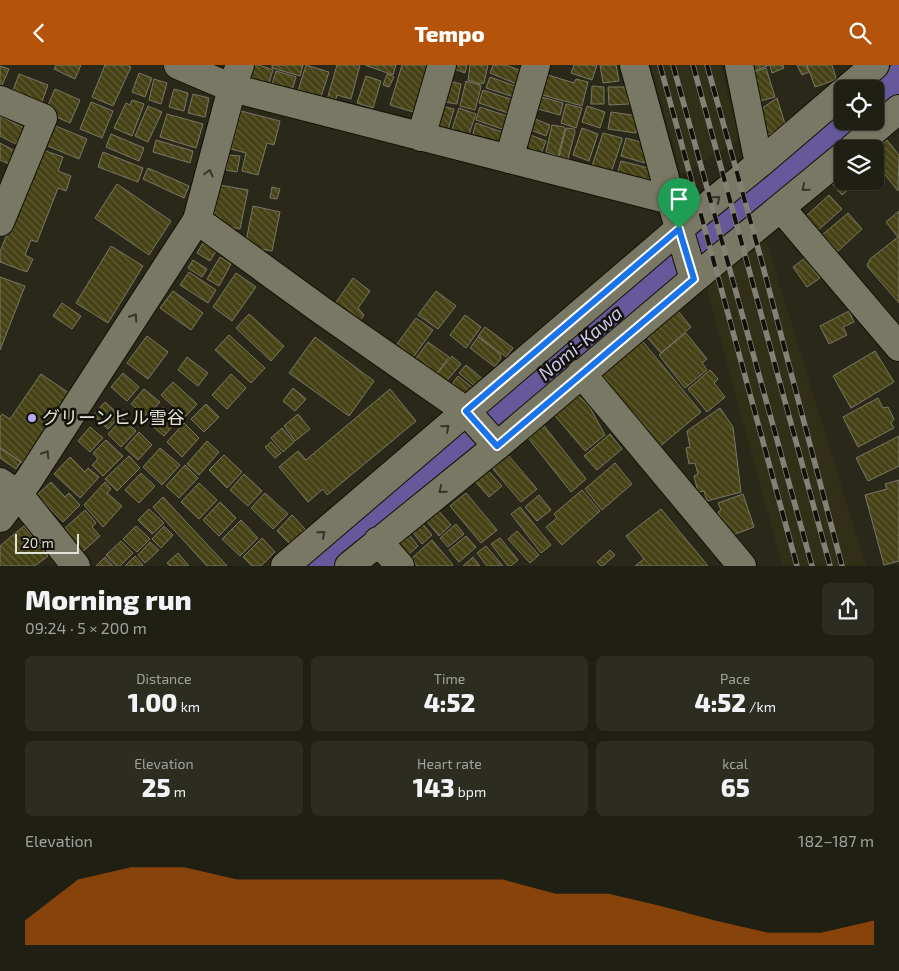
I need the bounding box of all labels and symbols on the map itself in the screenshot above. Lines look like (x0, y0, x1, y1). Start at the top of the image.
one-way arrow (203, 169, 214, 178)
pin (658, 178, 700, 229)
one-way arrow (802, 182, 811, 190)
one-way arrow (711, 195, 720, 204)
water label: Nomi-Kawa (533, 301, 626, 384)
one-way arrow (128, 314, 137, 323)
place label: グリーンヒル雪谷 (42, 406, 185, 428)
marker: グリーンヒル雪谷 (26, 412, 38, 424)
one-way arrow (440, 425, 449, 434)
one-way arrow (39, 450, 49, 459)
one-way arrow (438, 484, 447, 493)
scale bar (15, 531, 79, 554)
one-way arrow (317, 531, 326, 540)

